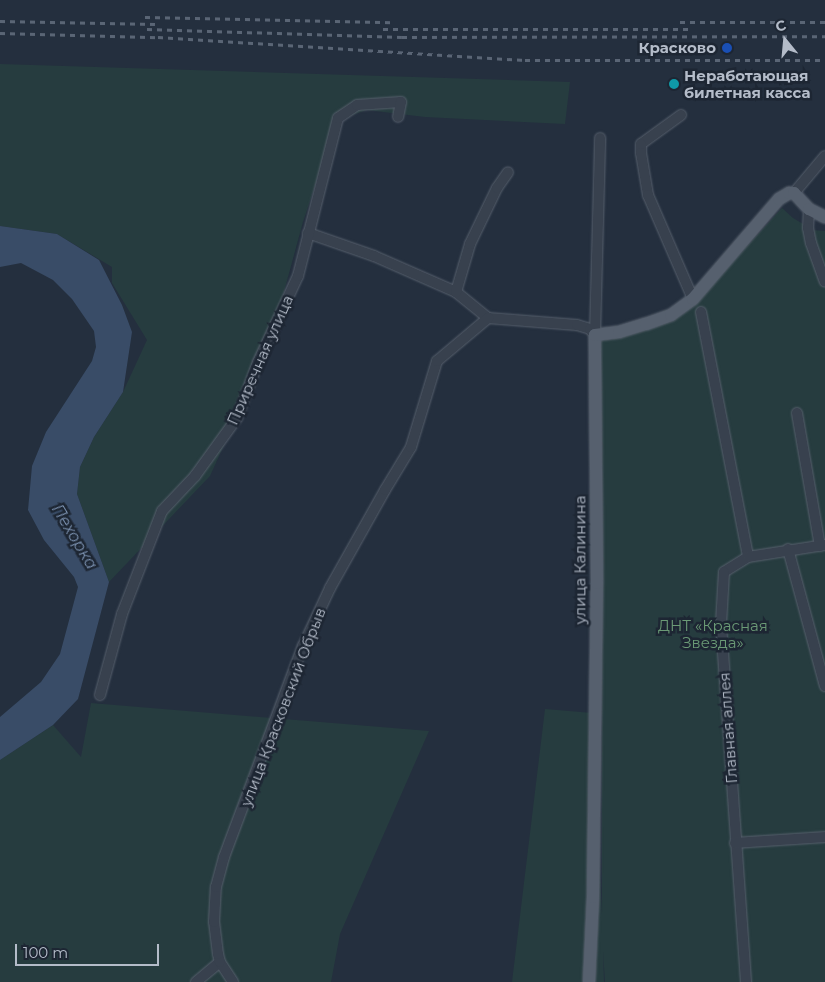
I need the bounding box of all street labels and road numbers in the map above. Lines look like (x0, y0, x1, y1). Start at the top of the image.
street label: Приречная улица (223, 292, 297, 428)
street label: улица Калинина (571, 496, 589, 624)
street label: улица Красковский Обрыв (237, 605, 329, 809)
street label: Главная аллея (715, 672, 741, 784)

